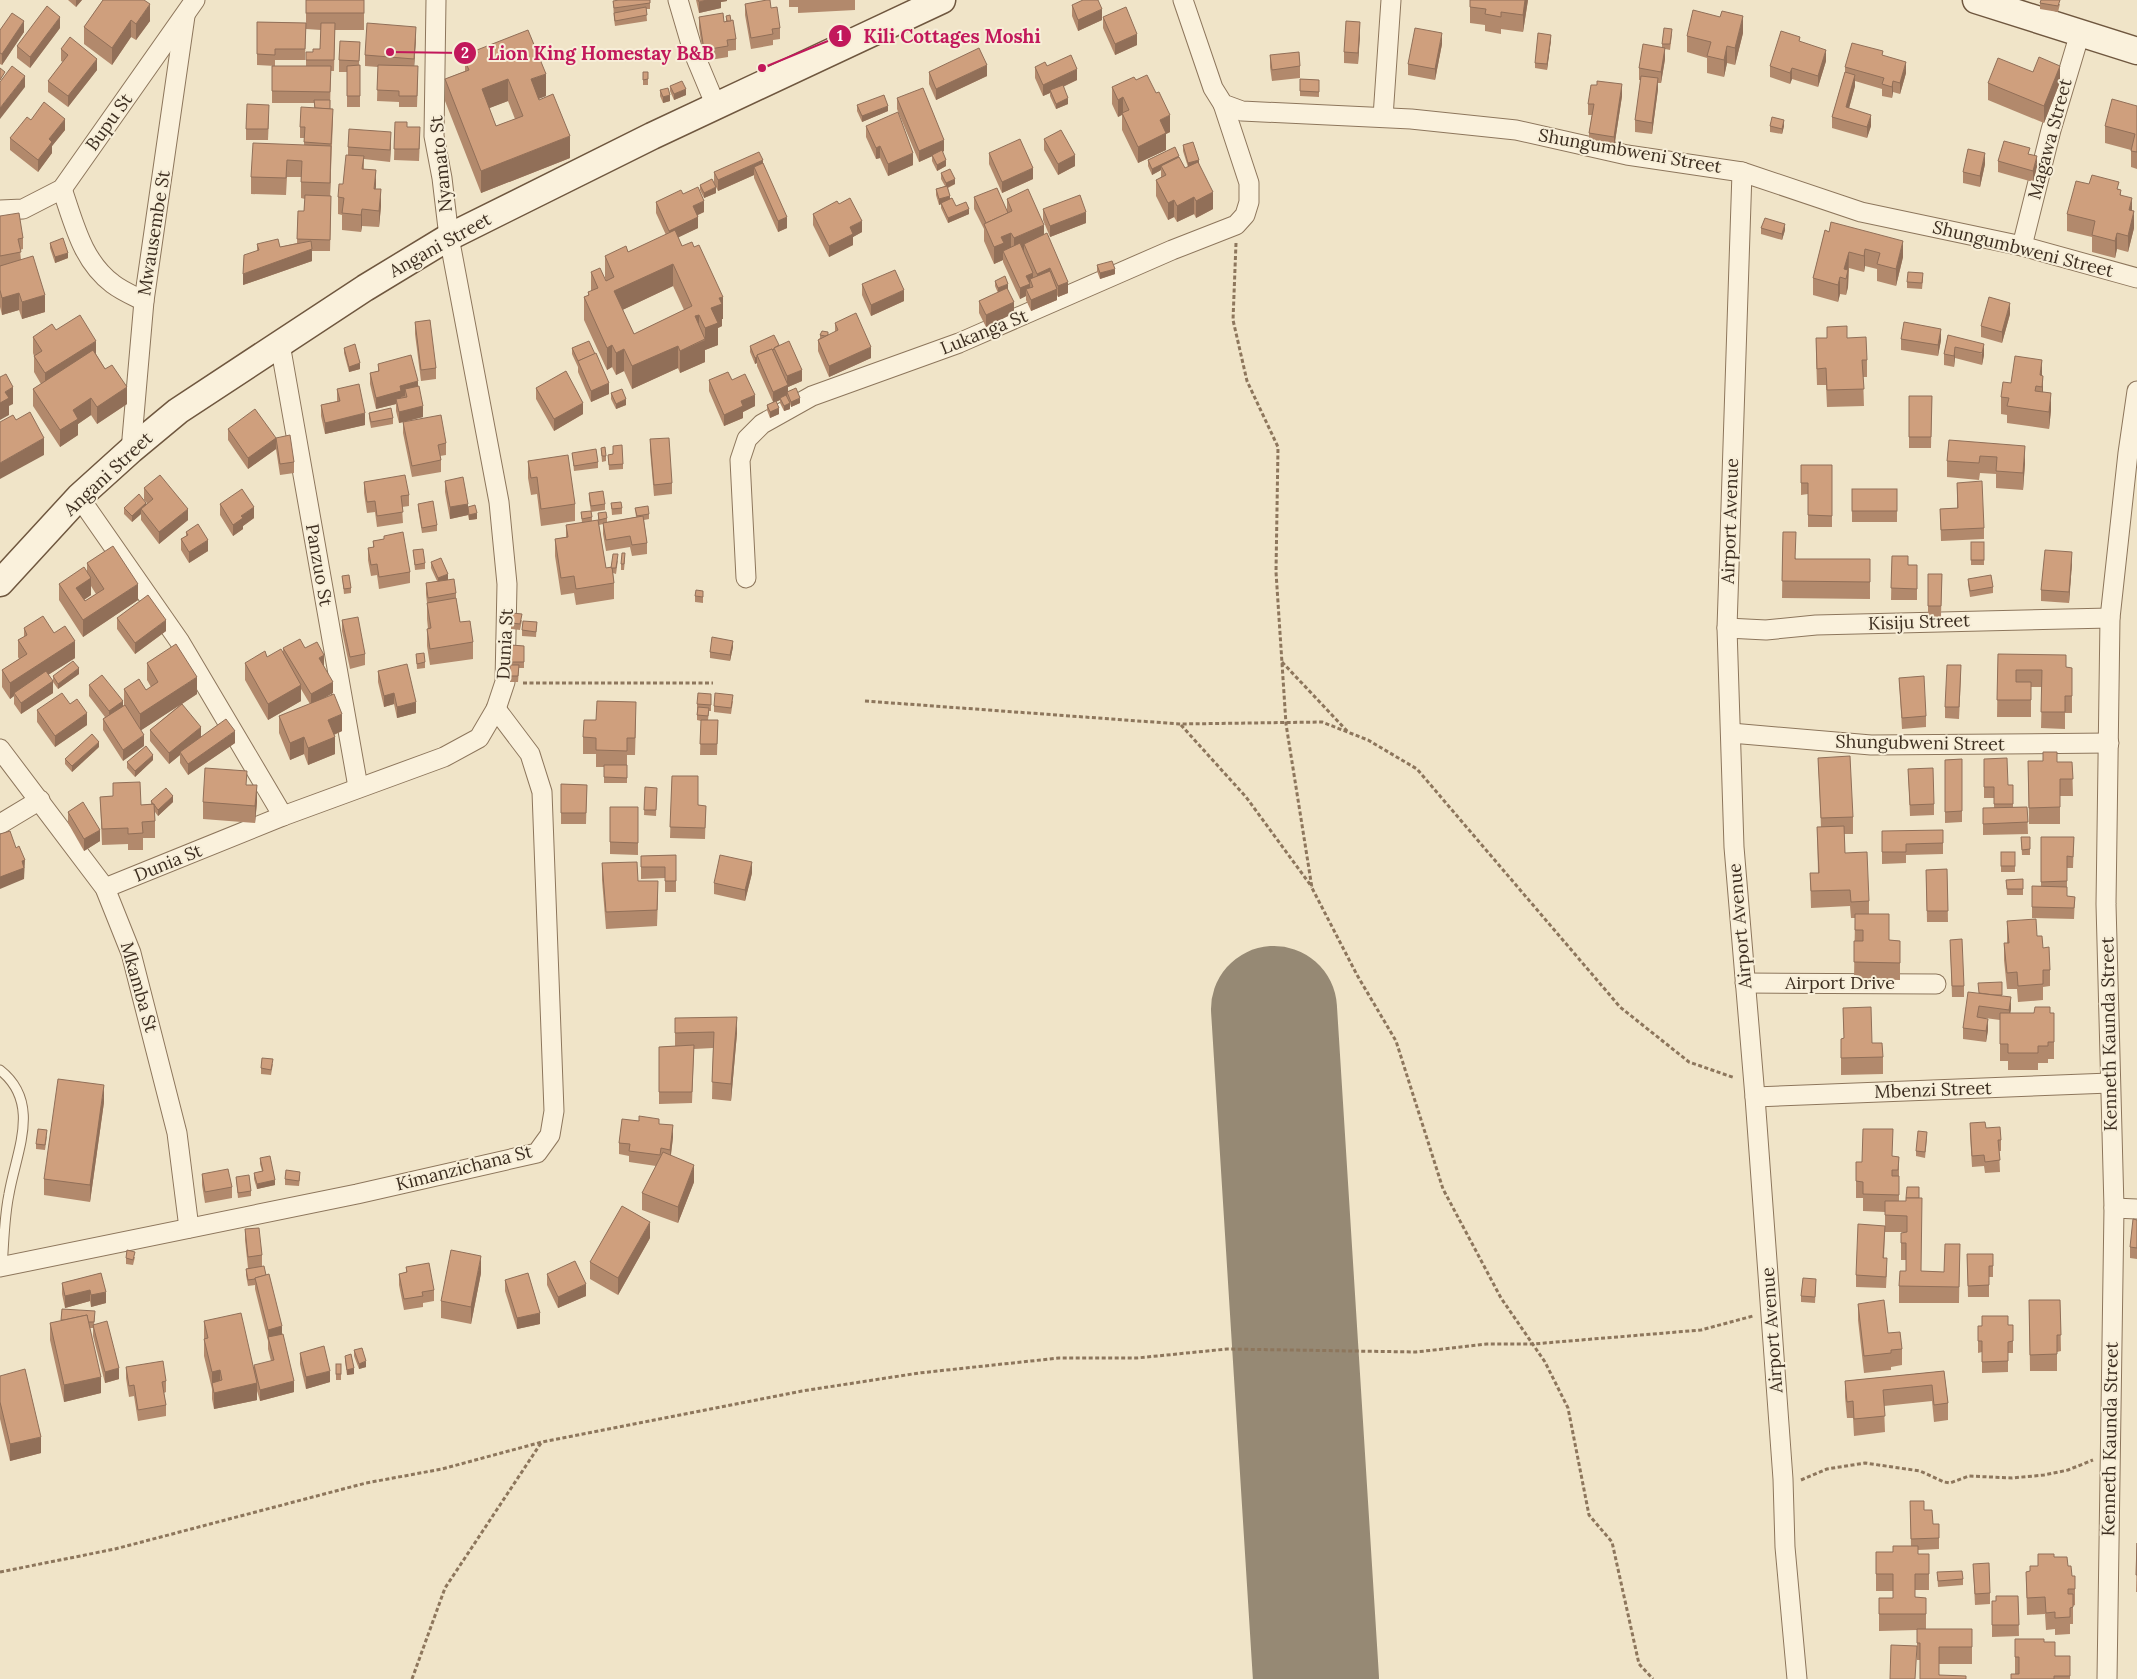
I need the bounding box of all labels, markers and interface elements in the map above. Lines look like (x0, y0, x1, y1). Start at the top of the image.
callout: Kili Cottages Moshi (828, 19, 1050, 53)
text: Kili Cottages Moshi (863, 24, 1041, 48)
text: 1 (837, 26, 843, 45)
callout: Lion King Homestay B&B (453, 36, 724, 70)
text: Lion King Homestay B&B (488, 41, 715, 65)
text: 2 (461, 43, 469, 62)
street label: Magawa Street (2022, 76, 2077, 202)
street label: Bupu St (80, 89, 137, 155)
street label: Nyamato St (424, 115, 457, 213)
street label: Shungumbweni Street (1537, 123, 1723, 178)
street label: Mwausembe St (132, 168, 175, 297)
street label: Angani Street (384, 207, 495, 283)
street label: Shungumbweni Street (1930, 215, 2116, 282)
street label: Lukanga St (937, 304, 1031, 359)
street label: Angani Street (58, 427, 157, 521)
street label: Airport Avenue (1716, 457, 1743, 585)
street label: Panzuo St (301, 522, 338, 608)
street label: Dunia St (491, 608, 518, 680)
street label: Kisiju Street (1868, 608, 1970, 635)
street label: Shungubweni Street (1835, 730, 2005, 755)
street label: Dunia St (130, 839, 205, 887)
street label: Airport Avenue (1723, 862, 1757, 991)
street label: Kenneth Kaunda Street (2095, 936, 2122, 1132)
street label: Mkamba St (116, 939, 163, 1035)
street label: Airport Drive (1784, 971, 1895, 994)
street label: Mbenzi Street (1874, 1076, 1992, 1103)
street label: Kimanzichana St (393, 1139, 534, 1196)
street label: Airport Avenue (1756, 1266, 1787, 1395)
street label: Kenneth Kaunda Street (2096, 1341, 2123, 1537)

